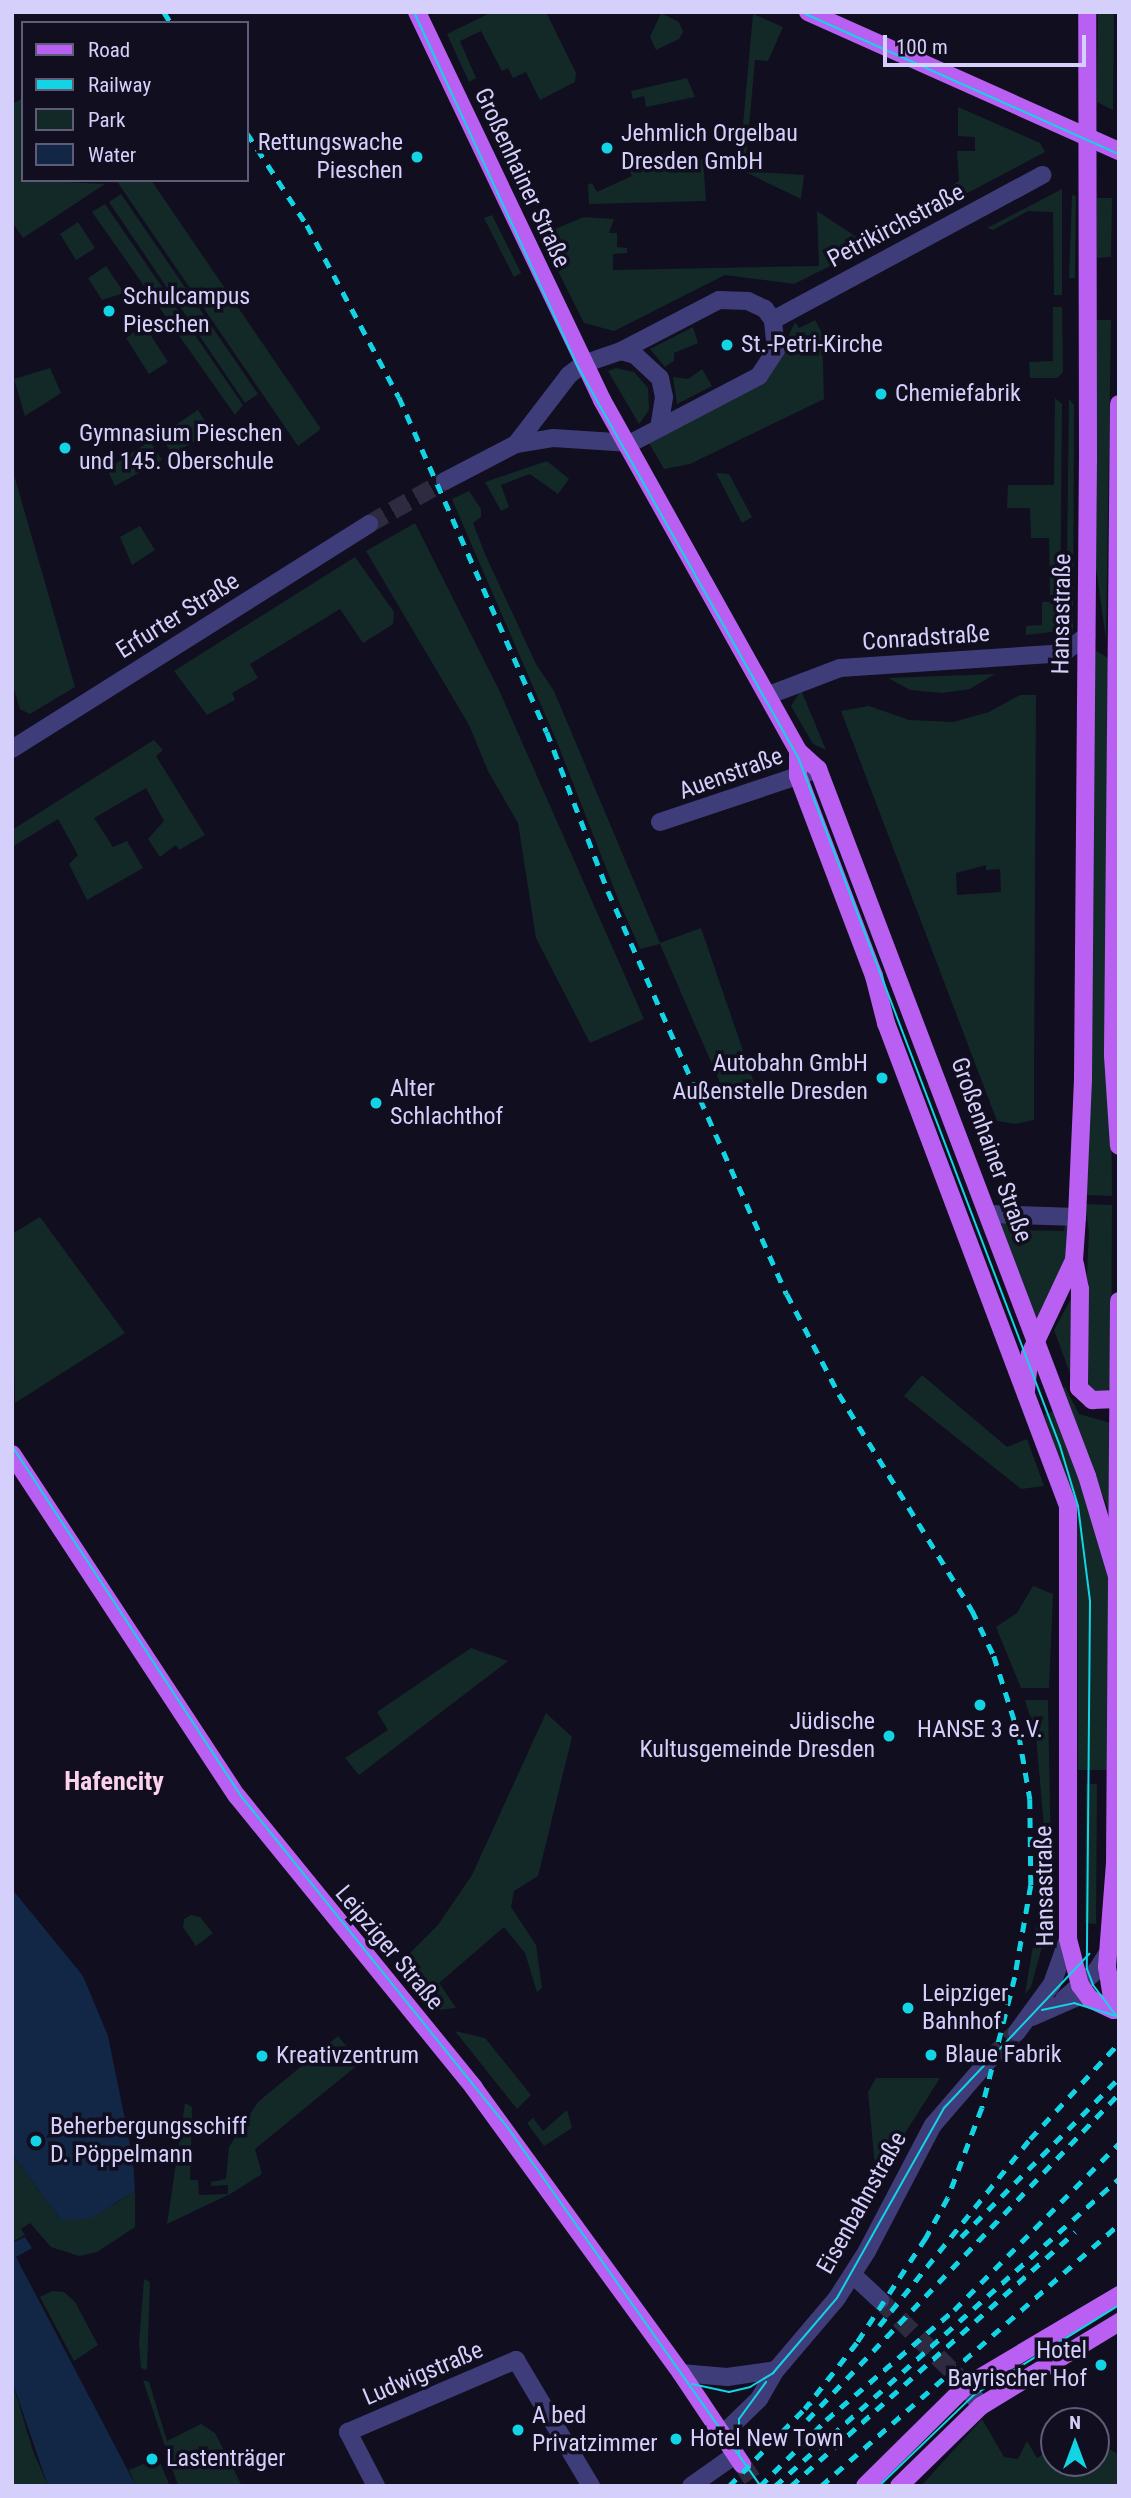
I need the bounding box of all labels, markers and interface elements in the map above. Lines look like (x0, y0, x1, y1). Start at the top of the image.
legend (21, 21, 248, 182)
scale bar (886, 21, 1089, 65)
text: 100 m (896, 35, 948, 59)
text: Road (88, 38, 130, 62)
text: Railway (88, 73, 151, 97)
street label: Großenhainer Straße (468, 84, 576, 272)
text: Park (88, 108, 125, 132)
place label: Jehmlich Orgelbau Dresden GmbH (621, 120, 798, 176)
place label: Rettungswache Pieschen (258, 129, 403, 185)
marker: Jehmlich Orgelbau Dresden GmbH (599, 140, 615, 156)
text: Water (88, 143, 136, 167)
marker: Rettungswache Pieschen (409, 149, 425, 165)
street label: Petrikirchstraße (823, 178, 969, 274)
place label: Schulcampus Pieschen (123, 283, 250, 339)
marker: Schulcampus Pieschen (101, 303, 117, 319)
place label: St.-Petri-Kirche (741, 331, 883, 359)
marker: St.-Petri-Kirche (719, 337, 735, 353)
place label: Chemiefabrik (895, 380, 1021, 408)
marker: Chemiefabrik (873, 386, 889, 402)
place label: Gymnasium Pieschen und 145. Oberschule (79, 420, 283, 476)
marker: Gymnasium Pieschen und 145. Oberschule (57, 440, 73, 456)
street label: Hansastraße (1047, 553, 1077, 675)
street label: Erfurter Straße (111, 567, 245, 665)
street label: Conradstraße (861, 619, 991, 657)
street label: Auenstraße (675, 742, 787, 806)
place label: Autobahn GmbH Außenstelle Dresden (672, 1050, 868, 1106)
street label: Großenhainer Straße (944, 1054, 1038, 1246)
marker: Autobahn GmbH Außenstelle Dresden (874, 1070, 890, 1086)
place label: Alter Schlachthof (390, 1075, 503, 1131)
marker: Alter Schlachthof (368, 1095, 384, 1111)
marker: HANSE 3 e.V. (972, 1697, 988, 1713)
place label: Jüdische Kultusgemeinde Dresden (639, 1708, 875, 1764)
place label: HANSE 3 e.V. (917, 1716, 1043, 1744)
marker: Jüdische Kultusgemeinde Dresden (881, 1728, 897, 1744)
district label: Hafencity (64, 1766, 164, 1798)
street label: Hansastraße (1030, 1825, 1060, 1947)
street label: Leipziger Straße (329, 1880, 449, 2016)
place label: Leipziger Bahnhof (922, 1980, 1008, 2036)
marker: Leipziger Bahnhof (900, 2000, 916, 2016)
place label: Blaue Fabrik (945, 2041, 1062, 2069)
place label: Kreativzentrum (276, 2042, 419, 2070)
marker: Blaue Fabrik (923, 2047, 939, 2063)
marker: Kreativzentrum (254, 2048, 270, 2064)
place label: Beherbergungsschiff D. Pöppelmann (50, 2113, 247, 2169)
street label: Eisenbahnstraße (811, 2127, 913, 2279)
marker: Beherbergungsschiff D. Pöppelmann (28, 2133, 44, 2149)
street label: Ludwigstraße (359, 2336, 487, 2412)
place label: Hotel Bayrischer Hof (948, 2337, 1087, 2393)
marker: Hotel Bayrischer Hof (1093, 2357, 1109, 2373)
place label: A bed Privatzimmer (532, 2402, 658, 2458)
north arrow (1040, 2407, 1110, 2477)
text: N (1069, 2411, 1081, 2434)
marker: A bed Privatzimmer (510, 2422, 526, 2438)
place label: Hotel New Town (690, 2425, 844, 2453)
marker: Hotel New Town (668, 2431, 684, 2447)
place label: Lastenträger (166, 2445, 286, 2473)
marker: Lastenträger (144, 2451, 160, 2467)

